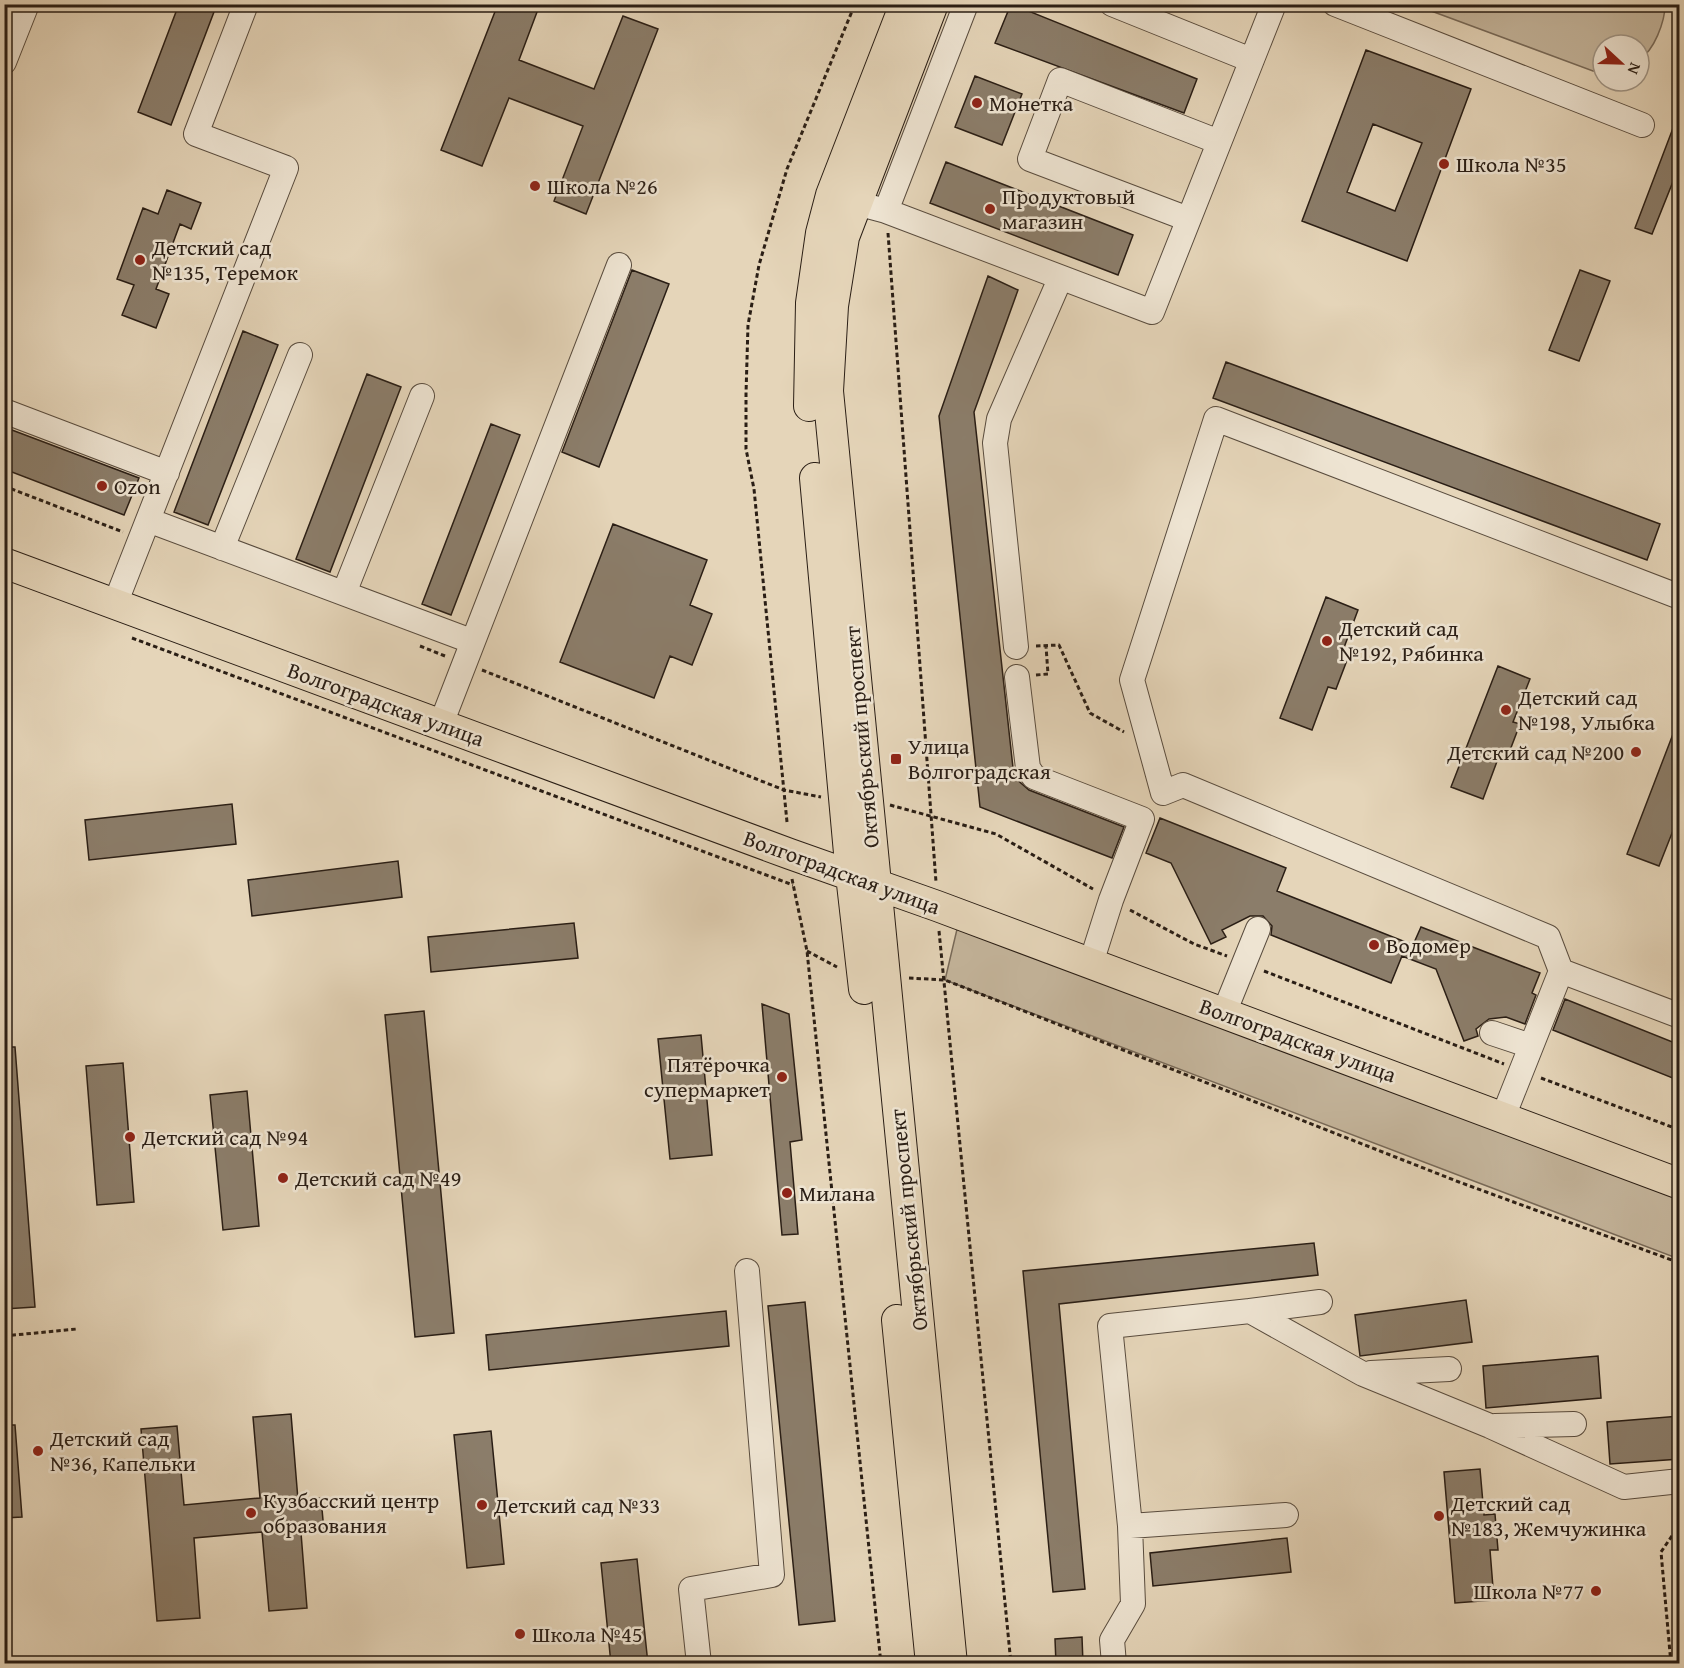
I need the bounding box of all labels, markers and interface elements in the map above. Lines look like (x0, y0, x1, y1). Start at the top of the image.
north arrow (1591, 33, 1651, 93)
text: N (1622, 59, 1648, 78)
place label: Монетка (989, 87, 1074, 119)
marker: Монетка (970, 96, 984, 110)
place label: Школа №35 (1456, 148, 1567, 180)
marker: Школа №35 (1437, 157, 1451, 171)
place label: Школа №26 (547, 170, 658, 202)
marker: Школа №26 (528, 179, 542, 193)
place label: Продуктовый магазин (1002, 180, 1135, 237)
marker: Продуктовый магазин (983, 202, 997, 216)
place label: Детский сад №135, Теремок (151, 231, 299, 288)
marker: Детский сад №135, Теремок (133, 253, 147, 267)
place label: Ozon (114, 470, 161, 502)
marker: Ozon (95, 479, 109, 493)
place label: Детский сад №192, Рябинка (1338, 612, 1484, 669)
street label: Октябрьский проспект (835, 624, 887, 849)
marker: Детский сад №192, Рябинка (1320, 634, 1334, 648)
street label: Волгоградская улица (283, 654, 489, 755)
place label: Детский сад №198, Улыбка (1517, 681, 1655, 738)
marker: Детский сад №198, Улыбка (1499, 703, 1513, 717)
place label: Улица Волгоградская (908, 730, 1051, 787)
place label: Детский сад №200 (1446, 736, 1624, 768)
marker: Детский сад №200 (1629, 745, 1643, 759)
marker: Улица Волгоградская (889, 752, 903, 766)
street label: Волгоградская улица (739, 822, 945, 923)
place label: Водомер (1386, 929, 1471, 961)
marker: Водомер (1367, 938, 1381, 952)
street label: Волгоградская улица (1195, 990, 1401, 1091)
place label: Пятёрочка супермаркет (644, 1048, 771, 1105)
marker: Пятёрочка супермаркет (775, 1070, 789, 1084)
street label: Октябрьский проспект (880, 1107, 936, 1332)
place label: Детский сад №94 (141, 1121, 308, 1153)
marker: Детский сад №94 (123, 1130, 137, 1144)
place label: Детский сад №49 (294, 1162, 461, 1194)
marker: Детский сад №49 (276, 1171, 290, 1185)
place label: Милана (799, 1177, 876, 1209)
marker: Милана (780, 1186, 794, 1200)
place label: Детский сад №36, Капельки (49, 1422, 196, 1479)
marker: Детский сад №36, Капельки (31, 1444, 45, 1458)
place label: Кузбасский центр образования (263, 1484, 439, 1541)
place label: Детский сад №183, Жемчужинка (1450, 1487, 1647, 1544)
place label: Детский сад №33 (493, 1489, 660, 1521)
marker: Детский сад №33 (475, 1498, 489, 1512)
marker: Кузбасский центр образования (244, 1506, 258, 1520)
marker: Детский сад №183, Жемчужинка (1432, 1509, 1446, 1523)
place label: Школа №77 (1473, 1575, 1584, 1607)
marker: Школа №77 (1589, 1584, 1603, 1598)
place label: Школа №45 (532, 1618, 643, 1650)
marker: Школа №45 (513, 1627, 527, 1641)

